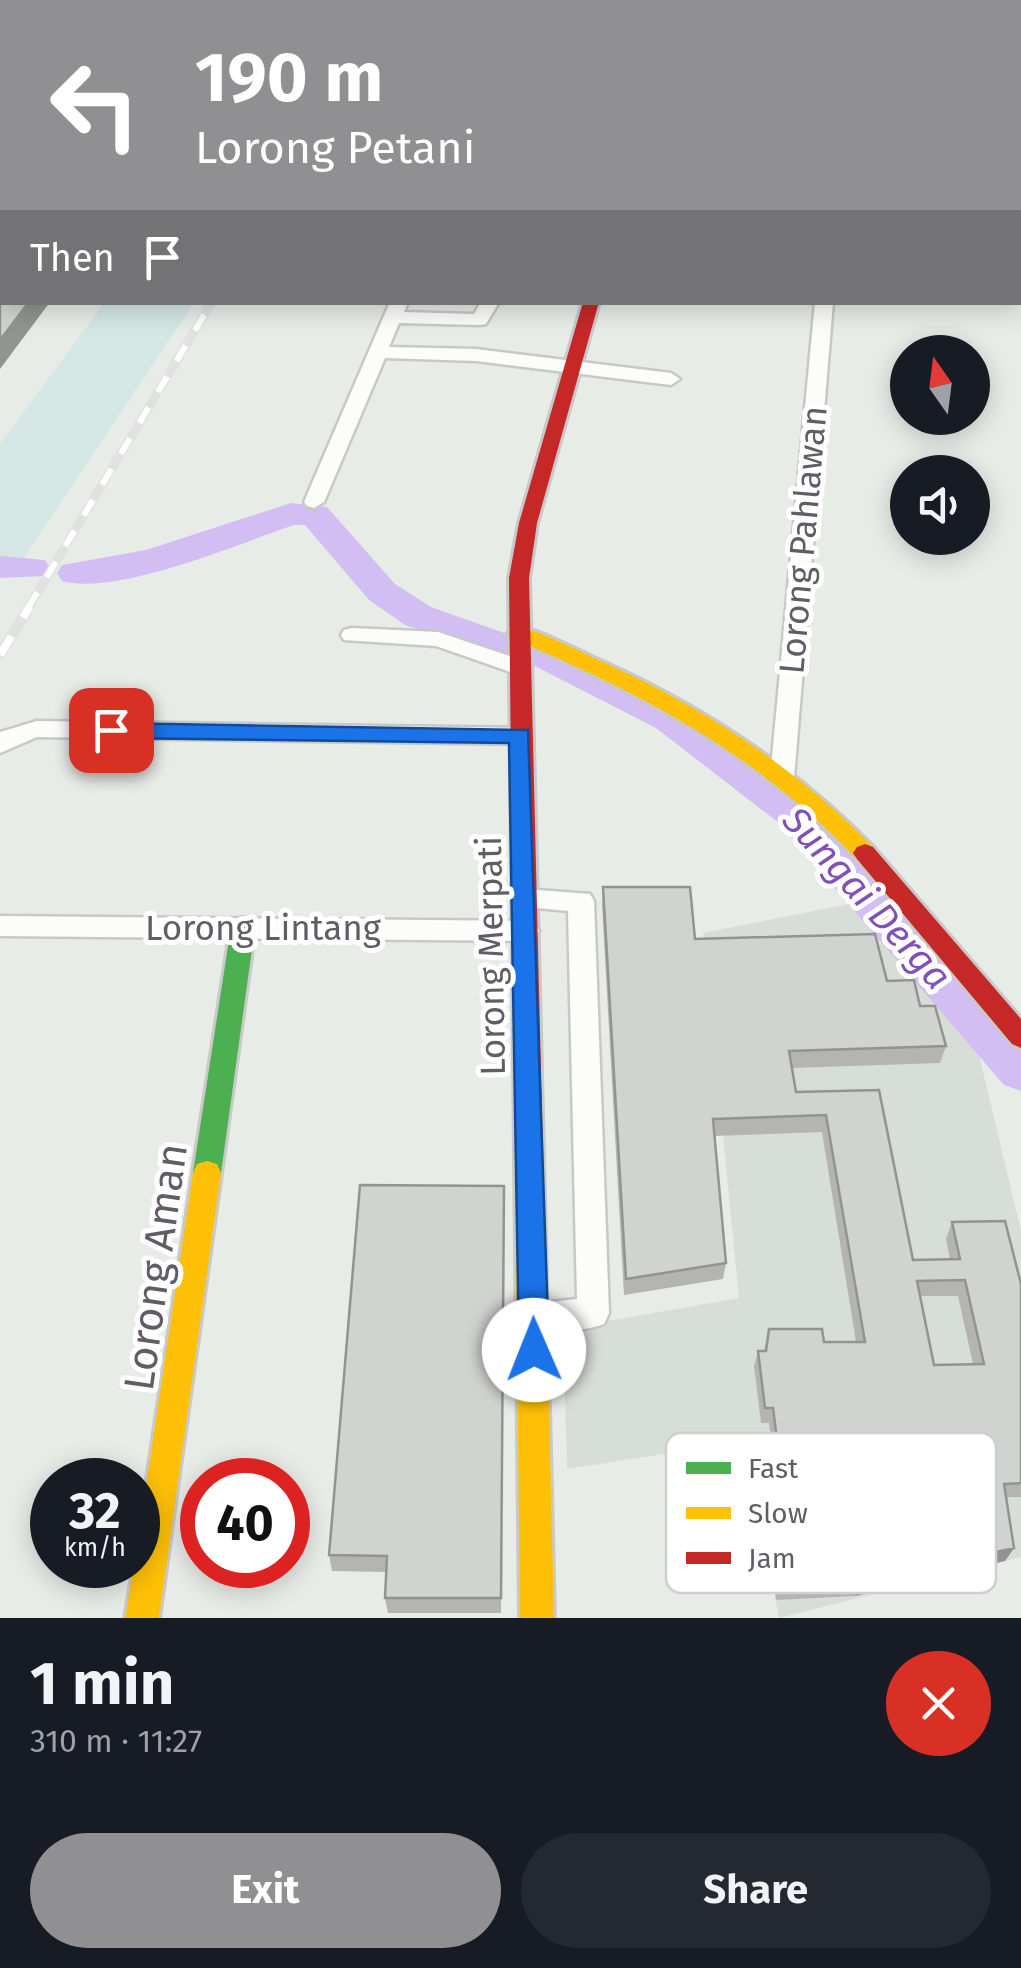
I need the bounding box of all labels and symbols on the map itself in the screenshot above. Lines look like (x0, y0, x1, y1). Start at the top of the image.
north arrow (890, 335, 990, 435)
street label: Lorong Pahlawan (770, 404, 836, 676)
pin (69, 688, 154, 773)
water label: Sungai Derga (772, 797, 961, 999)
street label: Lorong Merpati (468, 836, 514, 1076)
street label: Lorong Lintang (145, 907, 382, 949)
street label: Lorong Aman (114, 1140, 198, 1394)
position arrow (482, 1298, 586, 1402)
legend (666, 1433, 996, 1593)
text: Fast (748, 1452, 799, 1485)
speed limit sign: 40 (180, 1458, 310, 1588)
text: Slow (748, 1497, 808, 1530)
text: Jam (748, 1542, 796, 1575)

